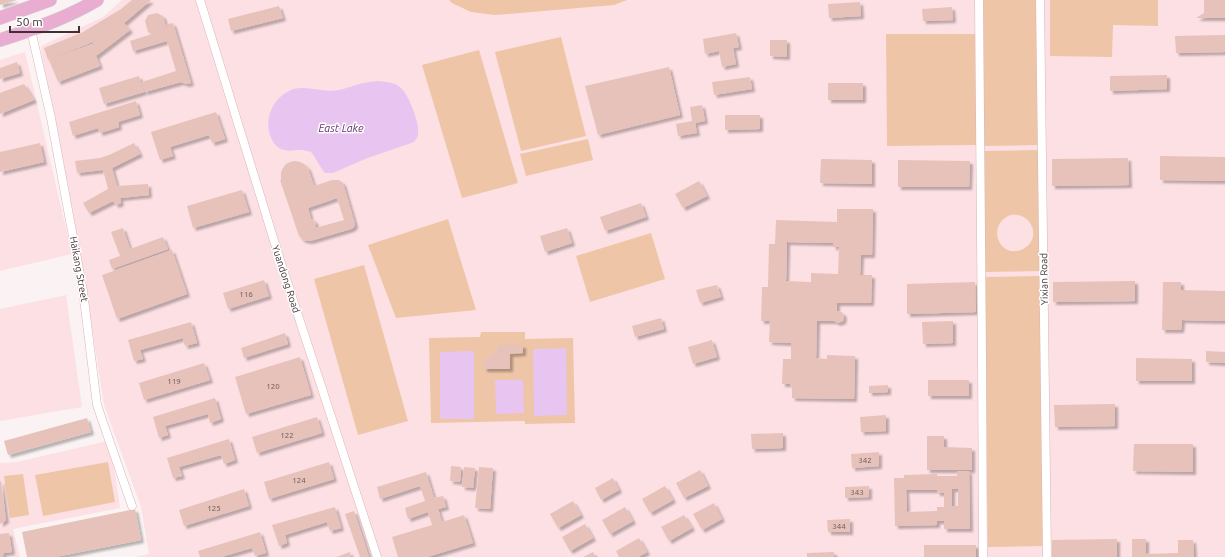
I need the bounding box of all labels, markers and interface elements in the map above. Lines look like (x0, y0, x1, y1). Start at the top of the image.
scale bar (10, 8, 79, 34)
text: 50 m (16, 15, 43, 28)
water label: East Lake (318, 122, 364, 134)
street label: Haikang Street (68, 235, 90, 303)
street label: Yuandong Road (270, 244, 302, 314)
street label: Yixian Road (1038, 253, 1050, 305)
house number: 116 (239, 290, 253, 299)
house number: 119 (167, 377, 181, 386)
house number: 120 (266, 382, 280, 391)
house number: 122 (280, 431, 294, 440)
house number: 342 (858, 456, 872, 465)
house number: 124 (292, 476, 306, 485)
house number: 343 (850, 488, 864, 497)
house number: 125 (207, 504, 221, 513)
house number: 344 (832, 522, 846, 531)

